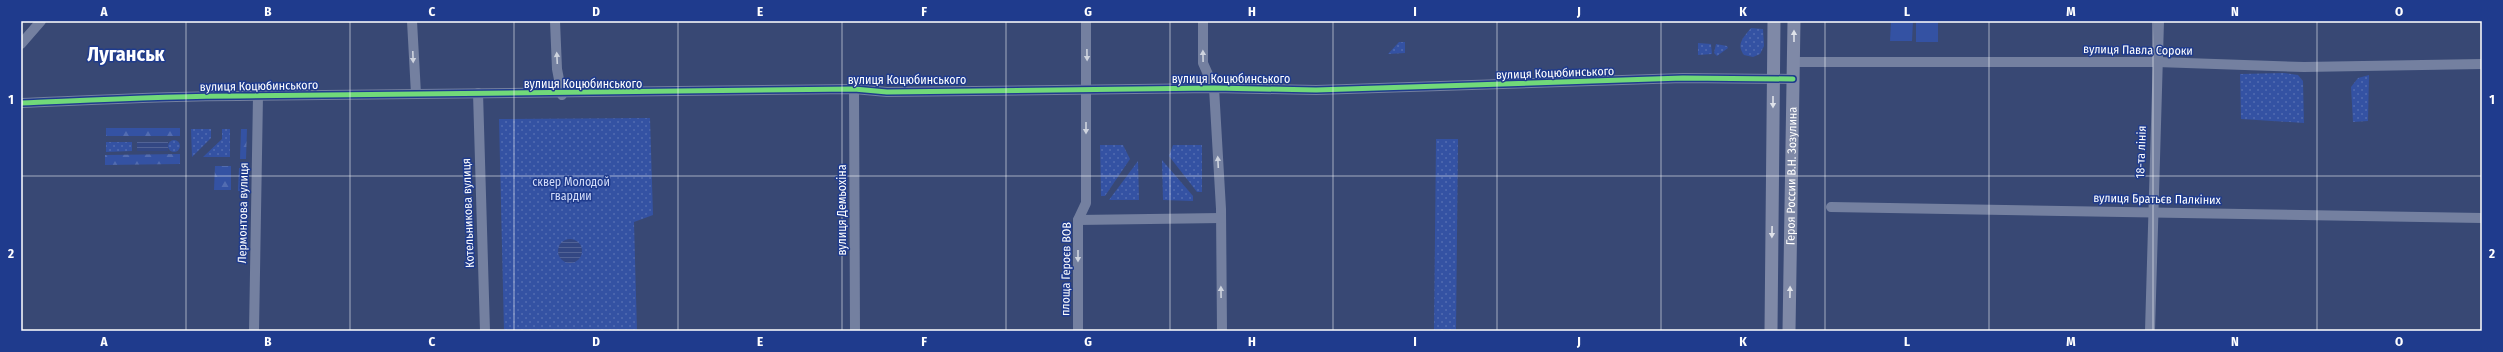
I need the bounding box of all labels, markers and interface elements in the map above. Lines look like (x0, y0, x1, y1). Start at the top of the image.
text: A (99, 4, 108, 19)
text: B (264, 4, 272, 19)
text: C (429, 4, 436, 19)
text: D (592, 4, 600, 19)
text: E (757, 4, 763, 19)
text: F (921, 4, 927, 19)
text: G (1084, 4, 1092, 19)
text: H (1248, 4, 1256, 19)
text: I (1413, 4, 1417, 19)
text: J (1576, 4, 1581, 19)
text: K (1739, 4, 1747, 19)
text: L (1904, 4, 1910, 19)
text: M (2066, 4, 2076, 19)
text: N (2231, 4, 2239, 19)
text: O (2395, 4, 2403, 19)
one-way arrow (1791, 29, 1797, 42)
district label: Луганськ (87, 42, 166, 66)
street label: вулиця Павла Сороки (2083, 42, 2193, 58)
one-way arrow (1084, 49, 1090, 62)
one-way arrow (1200, 49, 1206, 62)
one-way arrow (410, 51, 417, 63)
one-way arrow (553, 52, 560, 64)
street label: вулиця Коцюбинського (1496, 64, 1614, 82)
street label: вулиця Коцюбинського (1172, 72, 1290, 86)
street label: вулиця Коцюбинського (848, 73, 966, 87)
street label: вулиця Коцюбинського (524, 77, 642, 91)
street label: вулиця Коцюбинського (200, 78, 318, 94)
text: 1 (8, 92, 14, 107)
text: 1 (2489, 92, 2495, 107)
one-way arrow (1770, 96, 1776, 109)
street label: Героя России В.Н. Зозулина (1783, 107, 1800, 245)
one-way arrow (1083, 122, 1089, 135)
street label: 18-та лінія (2133, 125, 2149, 179)
one-way arrow (1215, 156, 1222, 168)
street label: Котельникова вулиця (459, 158, 477, 268)
street label: Лермонтова вулиця (235, 162, 251, 264)
street label: вулиця Демьохіна (835, 164, 849, 256)
park label: сквер Молодой гвардии (532, 175, 610, 203)
street label: вулиця Братьєв Палкіних (2093, 191, 2222, 207)
street label: площа Героєв ВОВ (1058, 222, 1074, 316)
one-way arrow (1769, 226, 1775, 239)
text: 2 (7, 246, 14, 261)
text: 2 (2488, 246, 2495, 261)
one-way arrow (1075, 250, 1081, 263)
one-way arrow (1787, 285, 1793, 298)
one-way arrow (1218, 286, 1225, 298)
text: A (99, 334, 108, 349)
text: B (264, 334, 272, 349)
text: C (429, 334, 436, 349)
text: D (592, 334, 600, 349)
text: E (757, 334, 763, 349)
text: F (921, 334, 927, 349)
text: G (1084, 334, 1092, 349)
text: H (1248, 334, 1256, 349)
text: I (1413, 334, 1417, 349)
text: J (1576, 334, 1581, 349)
text: K (1739, 334, 1747, 349)
text: L (1904, 334, 1910, 349)
text: M (2066, 334, 2076, 349)
text: N (2231, 334, 2239, 349)
text: O (2395, 334, 2403, 349)

